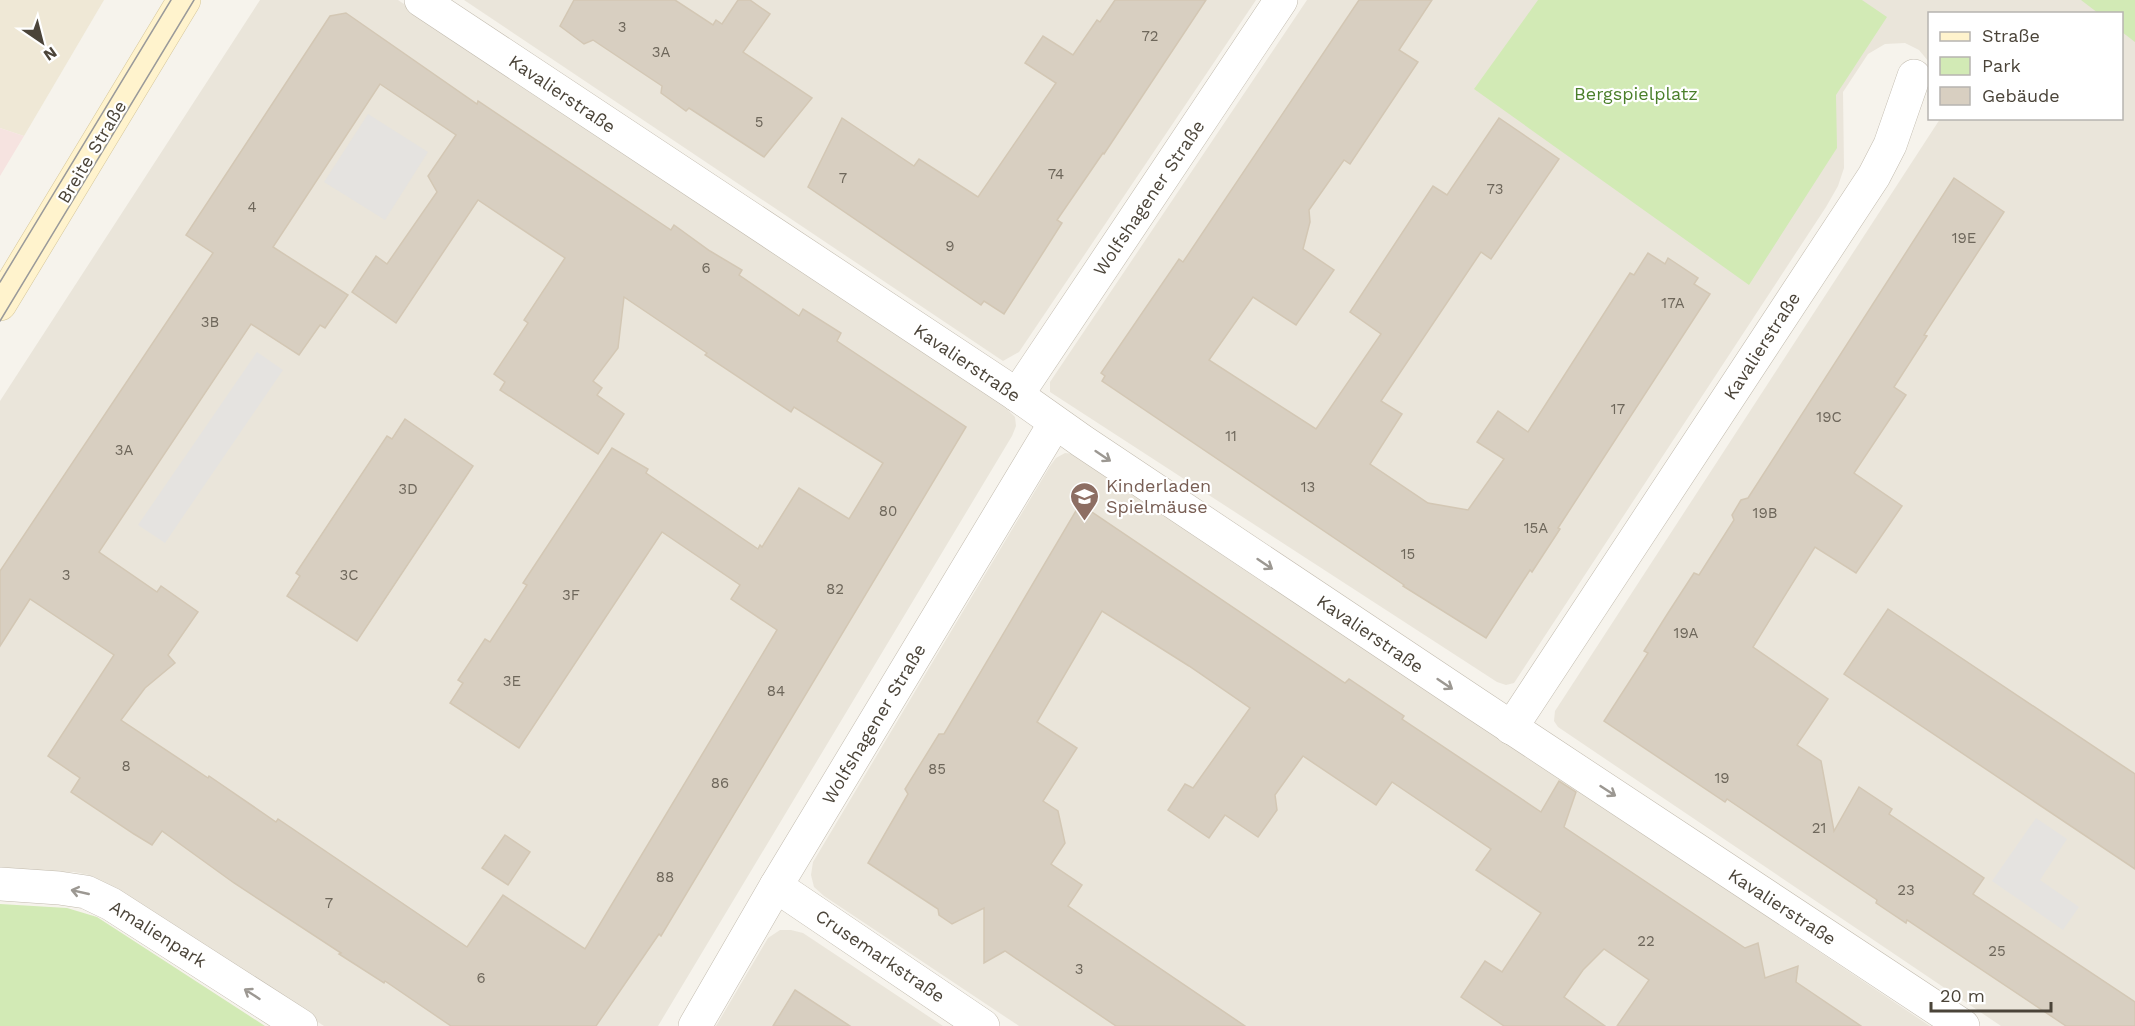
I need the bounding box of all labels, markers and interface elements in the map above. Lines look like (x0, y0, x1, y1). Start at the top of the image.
north arrow (12, 12, 72, 72)
legend (1928, 12, 2123, 120)
house number: 3 (618, 18, 626, 36)
text: Straße (1982, 25, 2040, 46)
house number: 72 (1141, 27, 1159, 45)
text: N (40, 43, 61, 65)
house number: 3A (652, 43, 670, 61)
street label: Kavalierstraße (505, 50, 620, 137)
text: Park (1982, 55, 2021, 76)
park label: Bergspielplatz (1574, 83, 1698, 104)
text: Gebäude (1982, 85, 2060, 106)
street label: Breite Straße (53, 97, 130, 207)
house number: 5 (755, 113, 763, 131)
street label: Wolfshagener Straße (1089, 116, 1209, 280)
house number: 74 (1048, 165, 1064, 183)
house number: 7 (839, 169, 847, 187)
house number: 73 (1486, 180, 1504, 198)
house number: 4 (247, 198, 257, 216)
house number: 19E (1952, 229, 1976, 247)
house number: 9 (945, 237, 955, 255)
house number: 6 (701, 259, 711, 277)
street label: Kavalierstraße (1719, 288, 1804, 404)
house number: 17A (1661, 294, 1685, 312)
house number: 3B (201, 313, 219, 331)
street label: Kavalierstraße (910, 319, 1025, 406)
house number: 17 (1611, 400, 1625, 418)
house number: 19C (1816, 408, 1842, 426)
house number: 11 (1225, 427, 1237, 445)
house number: 3A (115, 441, 133, 459)
one-way arrow (1094, 450, 1111, 462)
place label: Kinderladen Spielmäuse (1106, 475, 1211, 517)
house number: 13 (1301, 478, 1315, 496)
house number: 3D (398, 480, 418, 498)
school or university icon: Kinderladen Spielmäuse (1069, 480, 1101, 522)
house number: 80 (879, 502, 897, 520)
house number: 19B (1753, 504, 1777, 522)
house number: 15A (1524, 519, 1548, 537)
house number: 15 (1401, 545, 1415, 563)
one-way arrow (1257, 558, 1273, 570)
house number: 3 (62, 566, 70, 584)
house number: 3C (339, 566, 359, 584)
house number: 82 (826, 580, 844, 598)
house number: 3F (562, 586, 580, 604)
street label: Kavalierstraße (1313, 590, 1428, 677)
house number: 19A (1674, 624, 1699, 642)
street label: Wolfshagener Straße (817, 640, 930, 808)
house number: 3E (503, 672, 521, 690)
one-way arrow (1436, 678, 1453, 690)
house number: 84 (767, 682, 785, 700)
house number: 8 (121, 757, 131, 775)
house number: 85 (928, 760, 946, 778)
house number: 19 (1714, 769, 1730, 787)
house number: 86 (711, 774, 729, 792)
one-way arrow (1599, 785, 1616, 797)
house number: 21 (1812, 819, 1826, 837)
street label: Kavalierstraße (1724, 864, 1840, 949)
house number: 88 (656, 868, 674, 886)
house number: 23 (1897, 881, 1915, 899)
one-way arrow (71, 885, 90, 897)
house number: 7 (325, 894, 333, 912)
street label: Amalienpark (106, 896, 211, 972)
street label: Crusemarkstraße (812, 905, 949, 1007)
house number: 22 (1637, 932, 1655, 950)
house number: 25 (1988, 942, 2006, 960)
house number: 3 (1075, 960, 1083, 978)
house number: 6 (476, 969, 486, 987)
scale bar (1931, 975, 2051, 1013)
text: 20 m (1940, 985, 1985, 1006)
one-way arrow (244, 988, 260, 1000)

